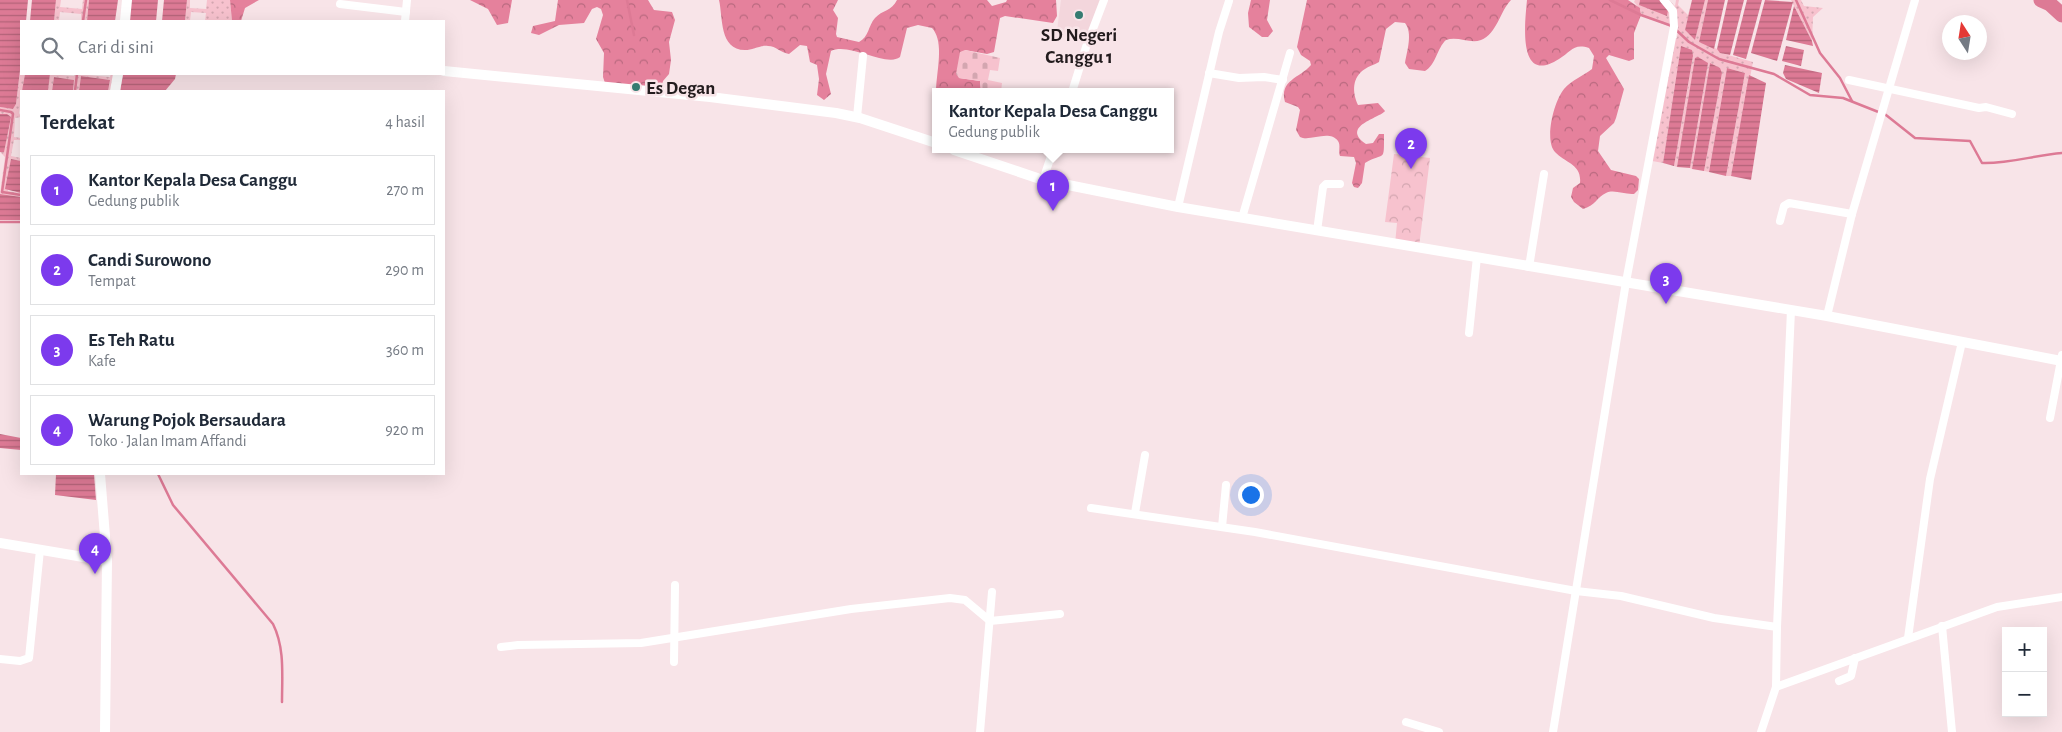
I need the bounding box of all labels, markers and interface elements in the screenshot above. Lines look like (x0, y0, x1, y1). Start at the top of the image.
marker: SD Negeri Canggu 1 (1073, 9, 1085, 21)
north arrow (1942, 15, 1987, 60)
search box (20, 20, 445, 75)
place label: SD Negeri Canggu 1 (1041, 26, 1117, 67)
icon: search (38, 34, 66, 62)
text: Cari di sini (78, 38, 154, 57)
place label: Es Degan (646, 79, 715, 98)
marker: Es Degan (630, 81, 642, 93)
popup (932, 88, 1174, 153)
text: Kantor Kepala Desa Canggu (948, 102, 1158, 121)
text: Terdekat (40, 112, 115, 133)
text: 4 hasil (385, 114, 425, 130)
text: Gedung publik (948, 124, 1040, 140)
pin: 2 (1395, 128, 1427, 169)
pin: 1 (1037, 170, 1069, 211)
text: Kantor Kepala Desa Canggu (88, 171, 297, 190)
text: 1 (54, 182, 60, 198)
text: 270 m (386, 182, 424, 198)
text: Gedung publik (88, 193, 179, 209)
text: Candi Surowono (88, 251, 212, 270)
text: 2 (53, 262, 61, 278)
text: 290 m (385, 262, 424, 278)
pin: 3 (1650, 263, 1682, 304)
text: Tempat (88, 273, 136, 289)
text: Es Teh Ratu (88, 331, 175, 350)
text: 3 (54, 342, 60, 358)
text: 360 m (386, 342, 424, 358)
text: Kafe (88, 353, 116, 369)
text: Warung Pojok Bersaudara (88, 411, 286, 430)
text: 4 (53, 422, 61, 438)
text: 920 m (385, 422, 424, 438)
text: Toko · Jalan Imam Affandi (88, 433, 247, 449)
your location (1238, 482, 1264, 508)
pin: 4 (79, 533, 111, 574)
map controls (2002, 627, 2047, 717)
button: + (2002, 627, 2047, 672)
button: − (2002, 672, 2047, 717)

